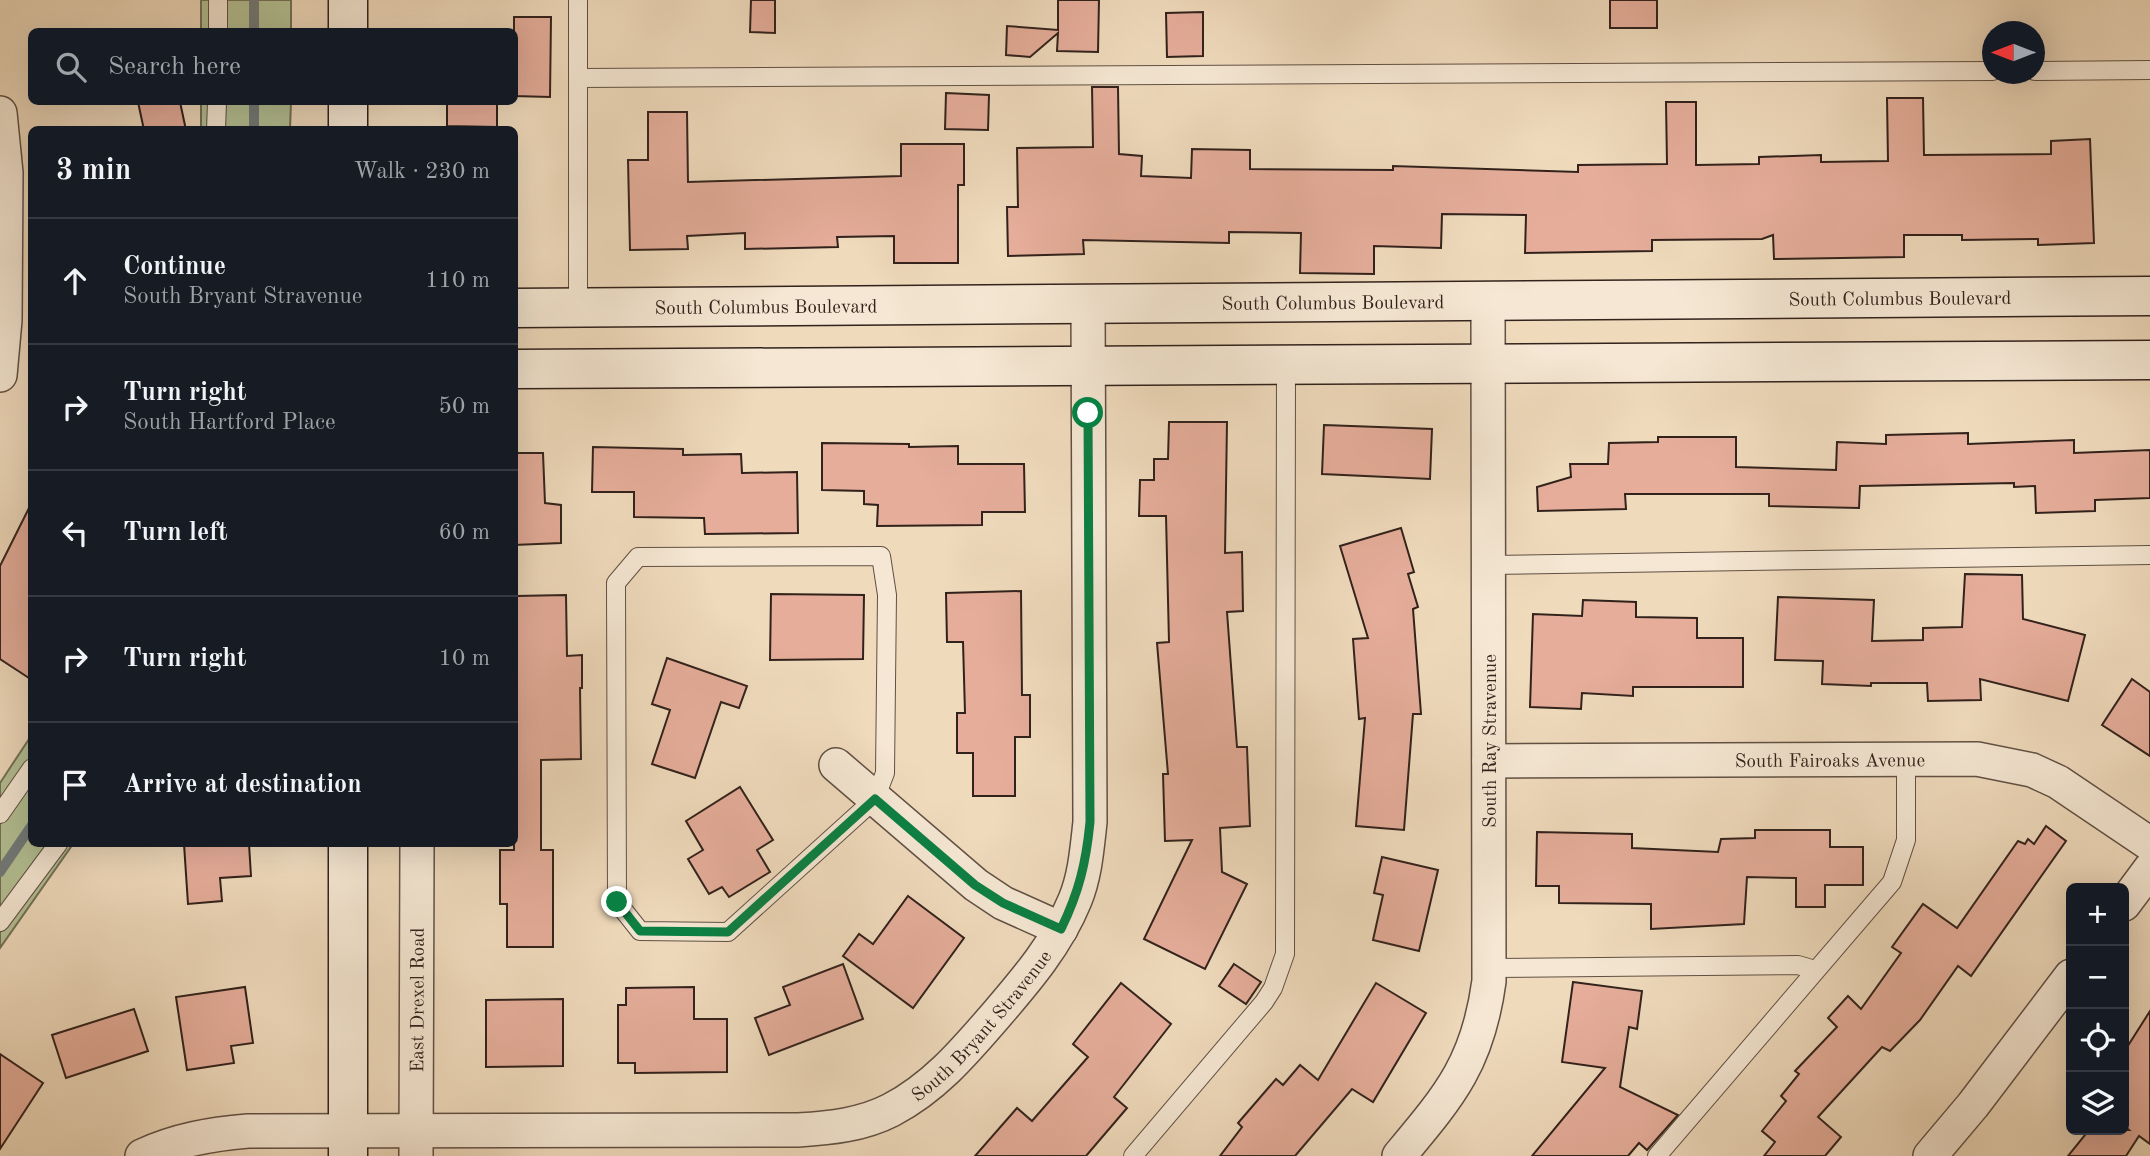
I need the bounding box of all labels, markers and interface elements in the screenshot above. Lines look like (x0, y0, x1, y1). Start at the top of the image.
north arrow (1982, 21, 2045, 84)
search box (28, 28, 518, 105)
icon: search (52, 48, 90, 86)
text: Search here (108, 54, 241, 80)
text: 3 min (56, 156, 131, 186)
text: Walk · 230 m (354, 160, 490, 183)
text: Continue (123, 254, 226, 280)
icon: ahead (56, 262, 94, 300)
text: 110 m (425, 269, 490, 292)
text: South Bryant Stravenue (123, 285, 362, 308)
street label: South Columbus Boulevard (1788, 290, 2012, 311)
street label: South Columbus Boulevard (1221, 294, 1445, 315)
street label: South Columbus Boulevard (654, 298, 878, 319)
text: Turn right (123, 380, 246, 406)
icon: right (56, 388, 94, 426)
text: 50 m (439, 395, 490, 418)
route start (1072, 397, 1103, 428)
text: South Hartford Place (123, 411, 336, 434)
icon: left (56, 514, 94, 552)
text: Turn left (123, 520, 228, 546)
text: 60 m (439, 521, 490, 544)
icon: right (56, 640, 94, 678)
text: Turn right (123, 646, 246, 672)
text: 10 m (439, 647, 490, 670)
street label: South Ray Stravenue (1482, 654, 1501, 828)
street label: South Fairoaks Avenue (1735, 752, 1925, 772)
icon: arrive (56, 766, 94, 804)
text: Arrive at destination (123, 772, 362, 798)
map controls (2066, 883, 2129, 1135)
button: + (2066, 883, 2129, 946)
route end (601, 886, 632, 917)
street label: East Drexel Road (409, 927, 429, 1073)
button: − (2066, 946, 2129, 1009)
street label: South Bryant Stravenue (909, 948, 1056, 1106)
button: locate (2066, 1009, 2129, 1072)
button: layers (2066, 1072, 2129, 1135)

